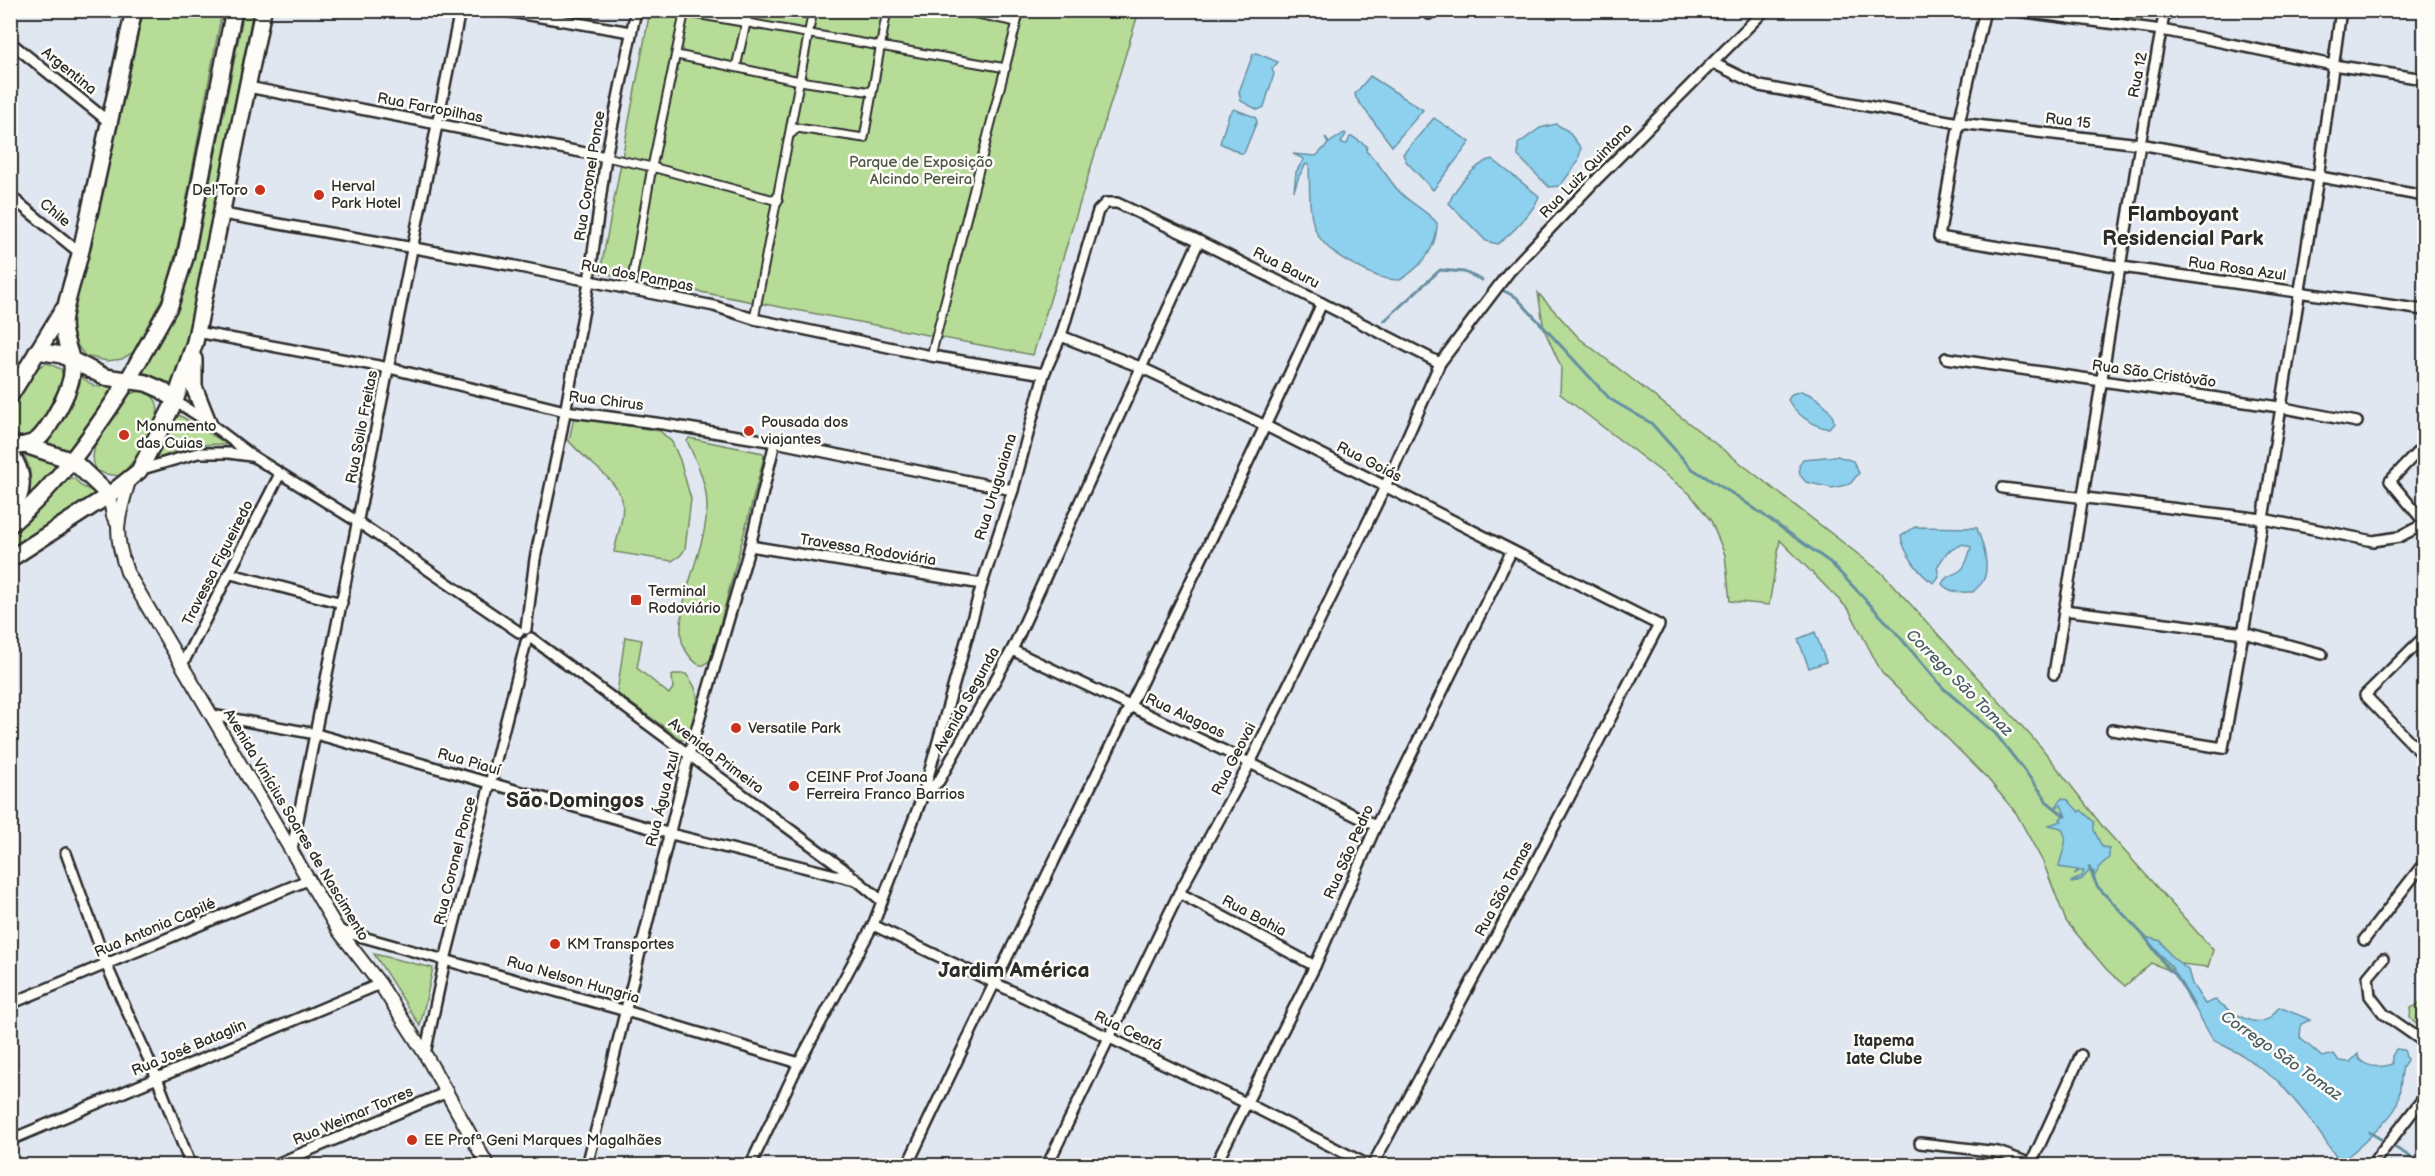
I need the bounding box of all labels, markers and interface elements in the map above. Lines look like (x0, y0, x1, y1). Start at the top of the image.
street label: Argentina (38, 43, 100, 99)
street label: Rua 12 (2124, 50, 2152, 99)
street label: Rua Farropilhas (375, 88, 485, 128)
street label: Rua Coronel Ponce (570, 109, 610, 243)
street label: Rua 15 (2044, 109, 2092, 133)
street label: Rua Luiz Quintana (1536, 119, 1636, 223)
park label: Parque de Exposição Alcindo Pereira (849, 153, 993, 189)
place label: Herval Park Hotel (331, 177, 401, 213)
place label: Del'Toro (192, 181, 248, 200)
marker: Del'Toro (253, 183, 267, 197)
marker: Herval Park Hotel (312, 188, 326, 202)
street label: Chile (36, 195, 74, 231)
district label: Flamboyant Residencial Park (2102, 202, 2264, 251)
street label: Rua Bauru (1249, 243, 1323, 293)
street label: Rua Rosa Azul (2187, 253, 2287, 285)
street label: Rua dos Pampas (579, 256, 696, 296)
street label: Rua São Cristóvão (2091, 356, 2217, 392)
street label: Rua Soilo Freitas (342, 368, 382, 485)
street label: Rua Chirus (568, 387, 645, 415)
place label: Pousada dos viajantes (760, 413, 849, 449)
place label: Monumento das Cuias (136, 417, 217, 453)
marker: Pousada dos viajantes (742, 424, 756, 438)
marker: Monumento das Cuias (117, 428, 131, 442)
street label: Rua Uruguaiana (971, 431, 1021, 543)
street label: Rua Goiás (1333, 437, 1405, 487)
street label: Travessa Figueiredo (178, 497, 258, 629)
street label: Travessa Rodoviária (798, 530, 938, 570)
place label: Terminal Rodoviário (648, 582, 721, 618)
marker: Terminal Rodoviário (629, 593, 643, 607)
water label: Corrego São Tomaz (1902, 626, 2017, 741)
street label: Avenida Segunda (930, 644, 1004, 756)
street label: Rua Alagoas (1142, 689, 1228, 743)
street label: Avenida Vinícius Soares de Nascimento (219, 705, 373, 945)
street label: Avenida Primeira (665, 714, 767, 798)
place label: Versatile Park (748, 719, 841, 738)
street label: Rua Geovai (1208, 719, 1260, 799)
marker: Versatile Park (729, 721, 743, 735)
street label: Rua Piauí (435, 744, 503, 780)
street label: Rua Água Azul (642, 749, 684, 849)
place label: CEINF Prof Joana Ferreira Franco Barrios (806, 768, 965, 804)
marker: CEINF Prof Joana Ferreira Franco Barrios (787, 779, 801, 793)
district label: São Domingos (506, 788, 644, 813)
street label: Rua Coronel Ponce (430, 795, 480, 927)
street label: Rua São Pedro (1320, 802, 1378, 902)
street label: Rua São Tomas (1471, 838, 1537, 940)
street label: Rua Bahia (1218, 891, 1290, 941)
street label: Rua Antonia Capilé (91, 894, 219, 962)
place label: KM Transportes (567, 935, 675, 954)
marker: KM Transportes (548, 937, 562, 951)
street label: Rua Nelson Hungria (504, 952, 642, 1008)
district label: Jardim América (938, 958, 1090, 983)
street label: Rua Ceará (1091, 1007, 1165, 1055)
water label: Corrego São Tomaz (2217, 1007, 2345, 1105)
street label: Rua José Bataglin (129, 1015, 249, 1081)
district label: Itapema Iate Clube (1846, 1032, 1922, 1069)
street label: Rua Weimar Torres (290, 1082, 417, 1150)
place label: EE Profª Geni Marques Magalhães (424, 1131, 662, 1150)
marker: EE Profª Geni Marques Magalhães (405, 1133, 419, 1147)

